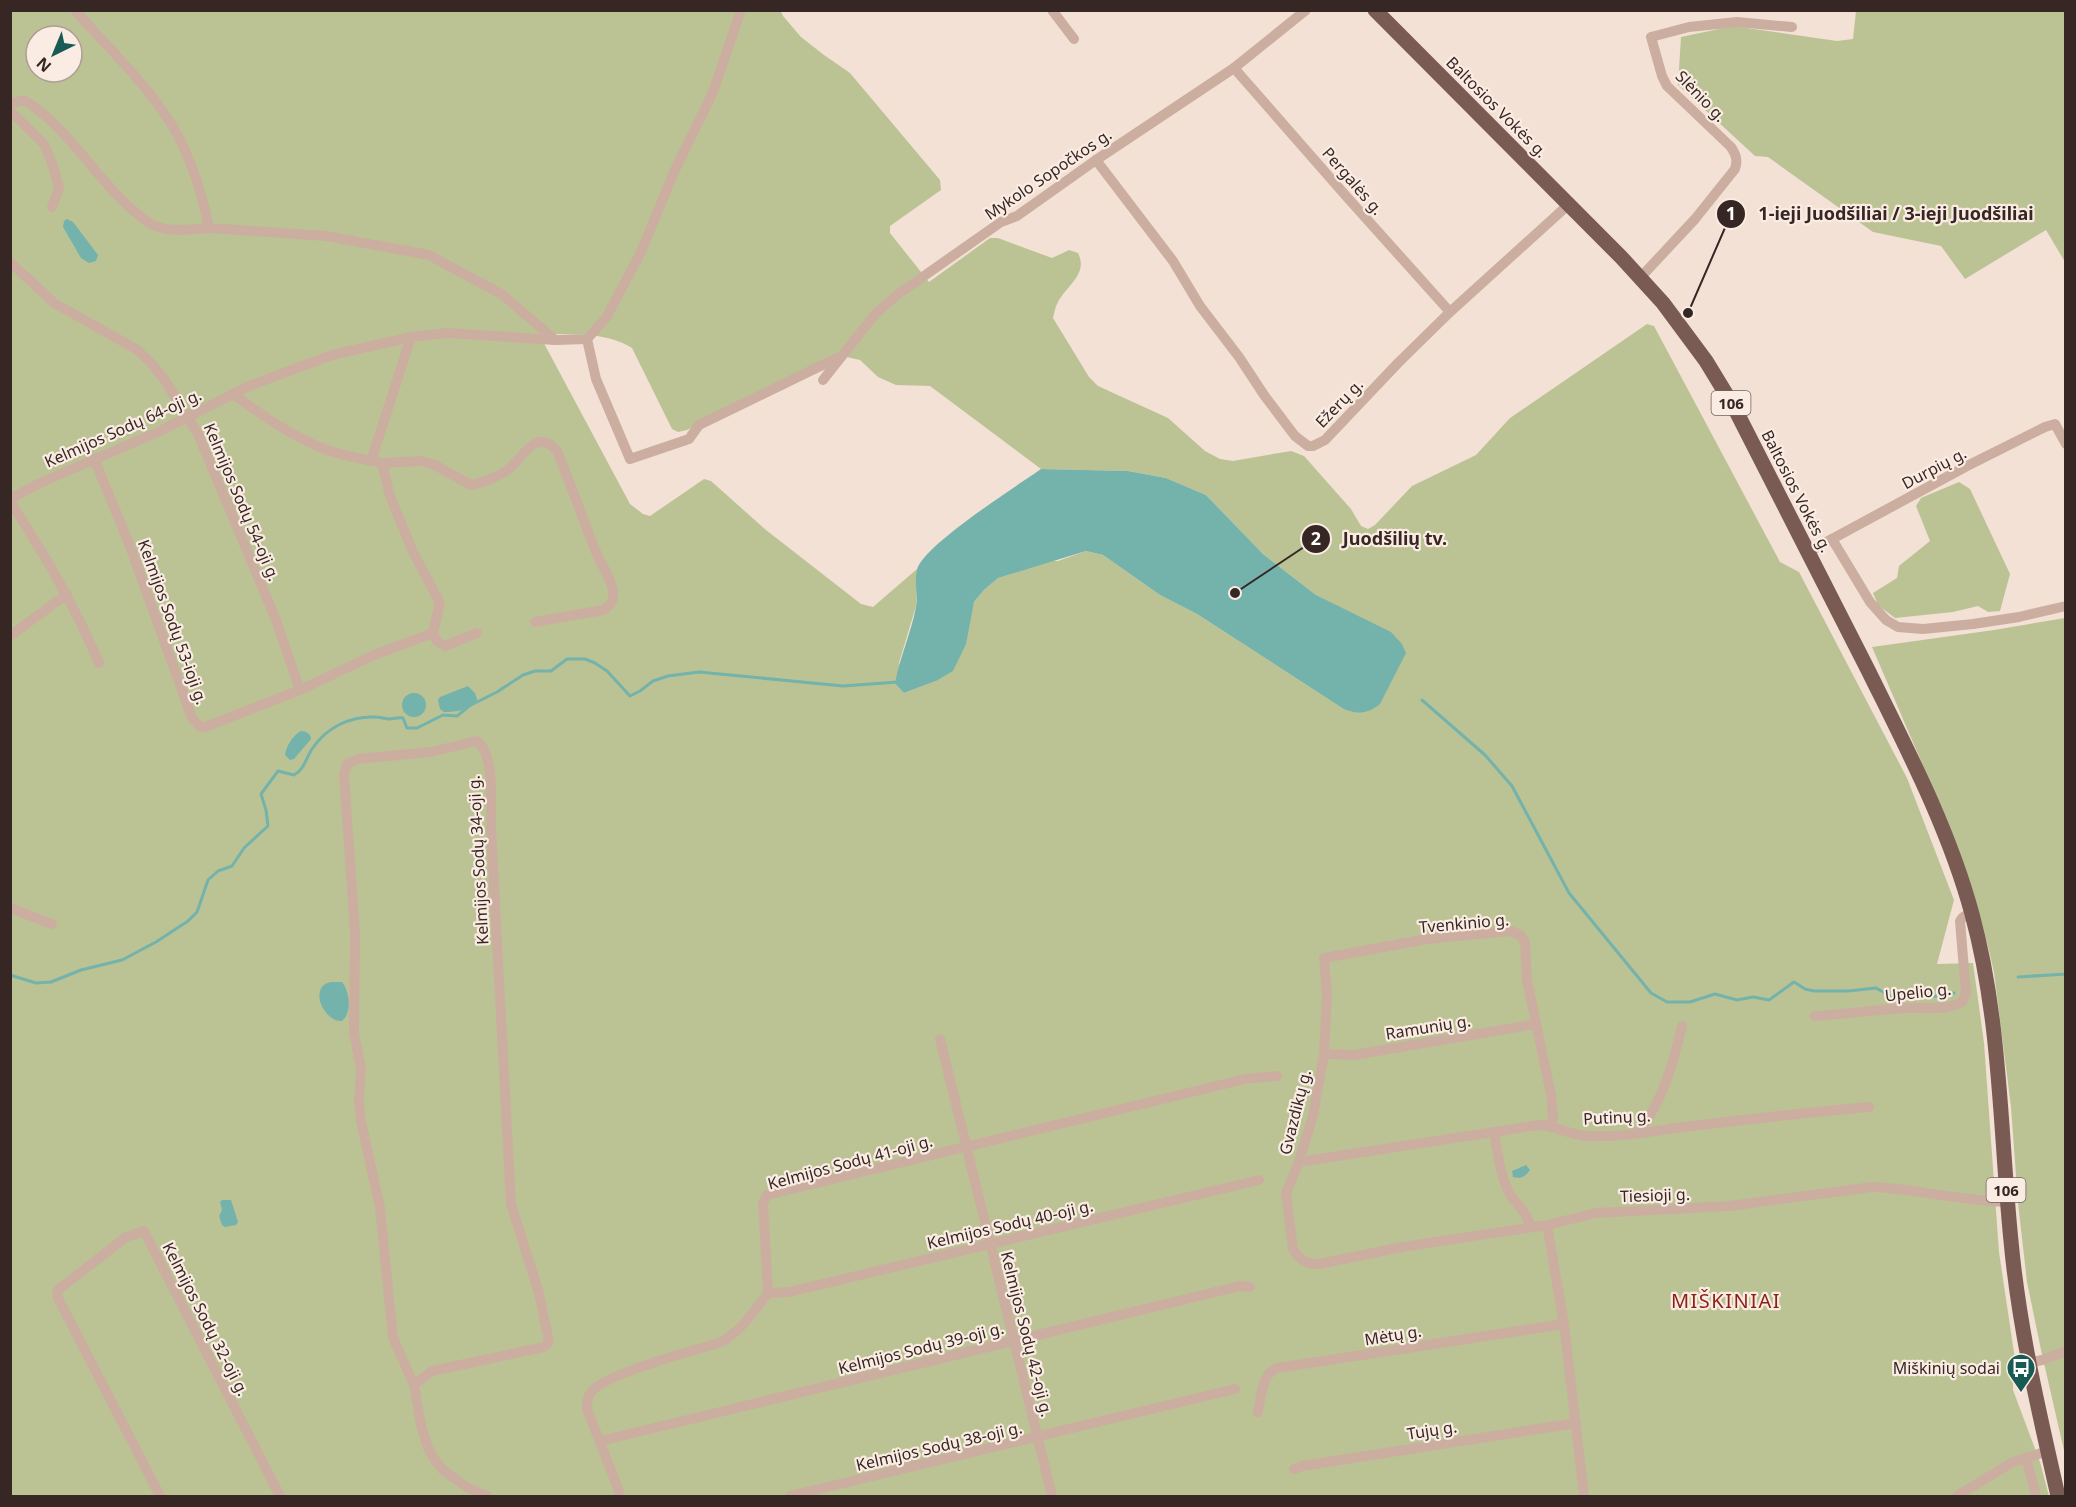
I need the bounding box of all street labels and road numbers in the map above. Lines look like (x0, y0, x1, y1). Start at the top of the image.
street label: Baltosios Vokės g. (1442, 52, 1552, 162)
street label: Slėnio g. (1671, 65, 1731, 127)
street label: Mykolo Sopočkos g. (980, 123, 1116, 225)
street label: Pergalės g. (1317, 142, 1389, 220)
street label: Ežerų g. (1310, 374, 1368, 432)
street label: Kelmijos Sodų 64-oji g. (41, 383, 205, 473)
road number: 106 (1712, 391, 1750, 415)
street label: Kelmijos Sodų 54-oji g. (199, 420, 285, 584)
street label: Baltosios Vokės g. (1757, 426, 1837, 556)
street label: Durpių g. (1898, 442, 1970, 494)
street label: Kelmijos Sodų 53-ioji g. (133, 537, 213, 707)
street label: Kelmijos Sodų 34-oji g. (463, 775, 493, 945)
street label: Tvenkinio g. (1418, 908, 1510, 938)
street label: Upelio g. (1884, 978, 1952, 1006)
street label: Ramunių g. (1384, 1009, 1472, 1045)
street label: Gvazdikų g. (1274, 1067, 1316, 1157)
street label: Putinų g. (1583, 1104, 1651, 1130)
street label: Kelmijos Sodų 41-oji g. (765, 1129, 935, 1195)
road number: 106 (1986, 1178, 2026, 1202)
street label: Tiesioji g. (1620, 1183, 1690, 1207)
street label: Kelmijos Sodų 40-oji g. (925, 1194, 1095, 1254)
street label: Kelmijos Sodų 32-oji g. (158, 1238, 254, 1400)
street label: Kelmijos Sodų 42-oji g. (996, 1249, 1058, 1419)
street label: Kelmijos Sodų 39-oji g. (836, 1317, 1006, 1379)
street label: Mėtų g. (1363, 1320, 1423, 1350)
street label: Tujų g. (1405, 1415, 1459, 1445)
street label: Kelmijos Sodų 38-oji g. (854, 1416, 1024, 1476)

